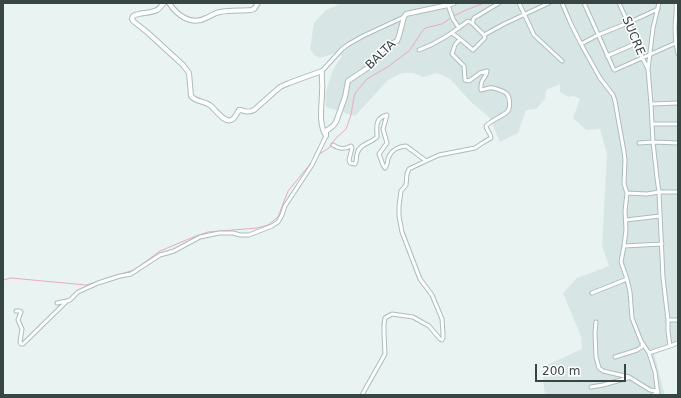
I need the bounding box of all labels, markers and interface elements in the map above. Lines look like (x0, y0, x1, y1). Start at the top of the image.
street label: SUCRE (618, 14, 648, 58)
street label: BALTA (363, 37, 399, 73)
scale bar (537, 356, 628, 382)
text: 200 m (542, 364, 580, 378)

